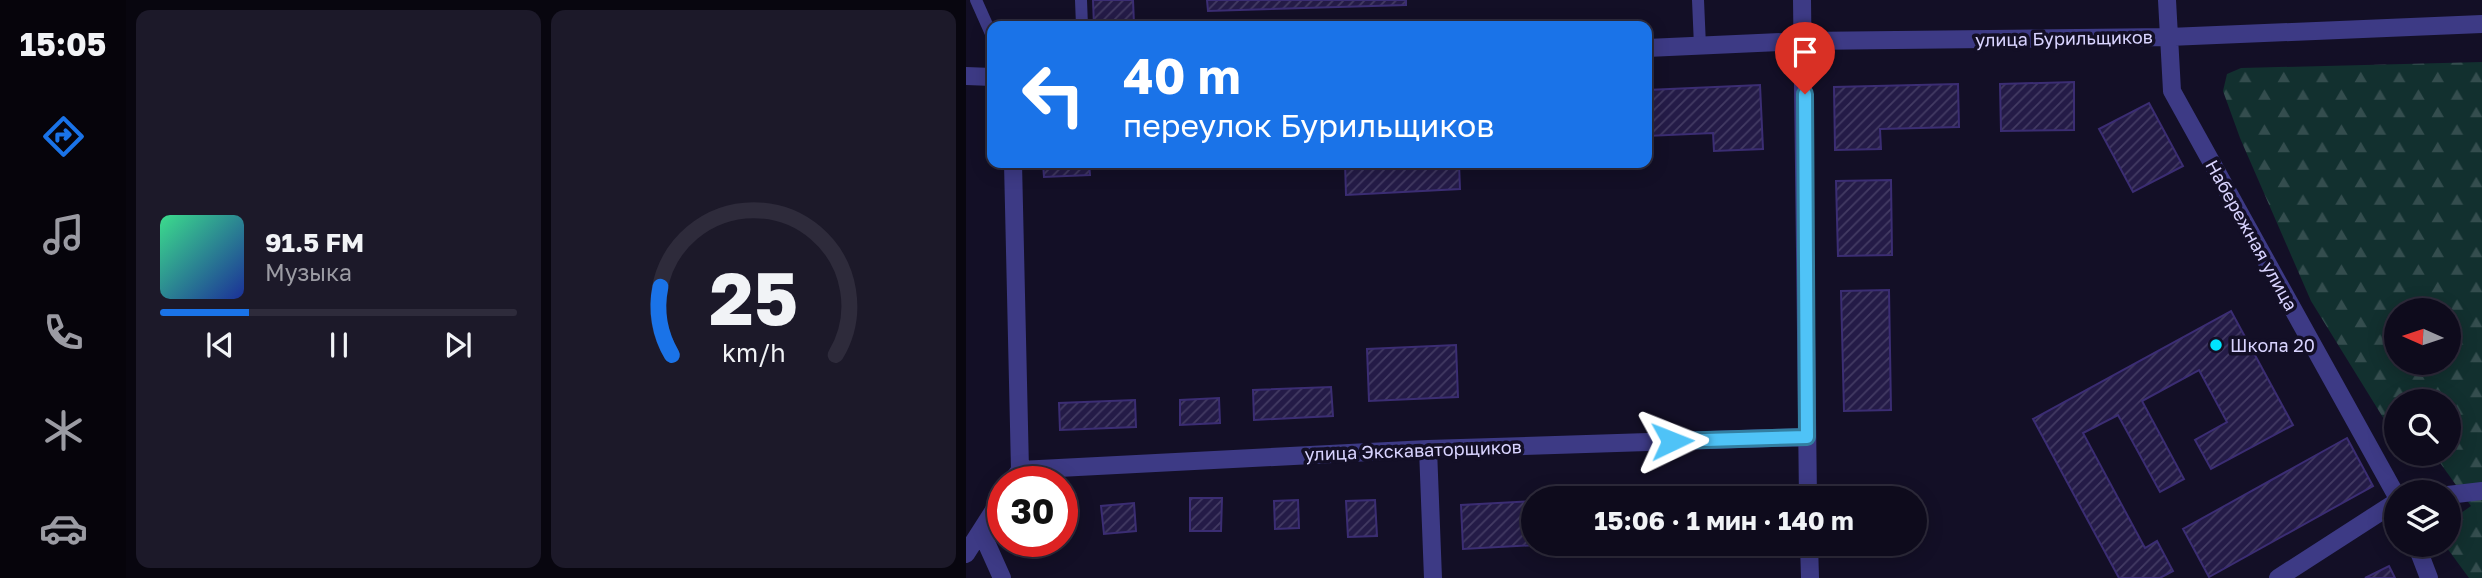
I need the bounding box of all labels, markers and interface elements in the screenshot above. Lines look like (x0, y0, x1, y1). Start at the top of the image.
pin (1775, 22, 1835, 94)
text: 15:05 (20, 25, 106, 63)
street label: улица Бурильщиков (1975, 25, 2153, 51)
icon: arrive (1786, 33, 1824, 71)
text: 40 m (1123, 46, 1241, 105)
icon: left (1008, 49, 1099, 140)
text: переулок Бурильщиков (1123, 106, 1494, 144)
icon: directions (39, 112, 88, 161)
street label: Набережная улица (2201, 156, 2303, 314)
icon: music (39, 210, 88, 259)
text: 91.5 FM (265, 227, 364, 258)
text: 25 (709, 254, 798, 341)
text: Музыка (265, 258, 352, 286)
north arrow (2384, 298, 2460, 374)
map controls (2384, 298, 2461, 557)
icon: phone (39, 308, 88, 357)
icon: previous (201, 326, 239, 364)
icon: pause (320, 326, 358, 364)
icon: next (439, 326, 477, 364)
place label: Школа 20 (2230, 334, 2315, 356)
text: km/h (722, 337, 785, 368)
marker: Школа 20 (2208, 337, 2224, 353)
button: search (2384, 389, 2461, 466)
position arrow (1635, 404, 1709, 478)
icon: climate (39, 406, 88, 455)
street label: улица Экскаваторщиков (1304, 435, 1522, 465)
speed limit sign: 30 (987, 466, 1078, 557)
button: layers (2384, 480, 2461, 557)
icon: car (39, 504, 88, 553)
text: 15:06 · 1 мин · 140 m (1594, 505, 1854, 536)

